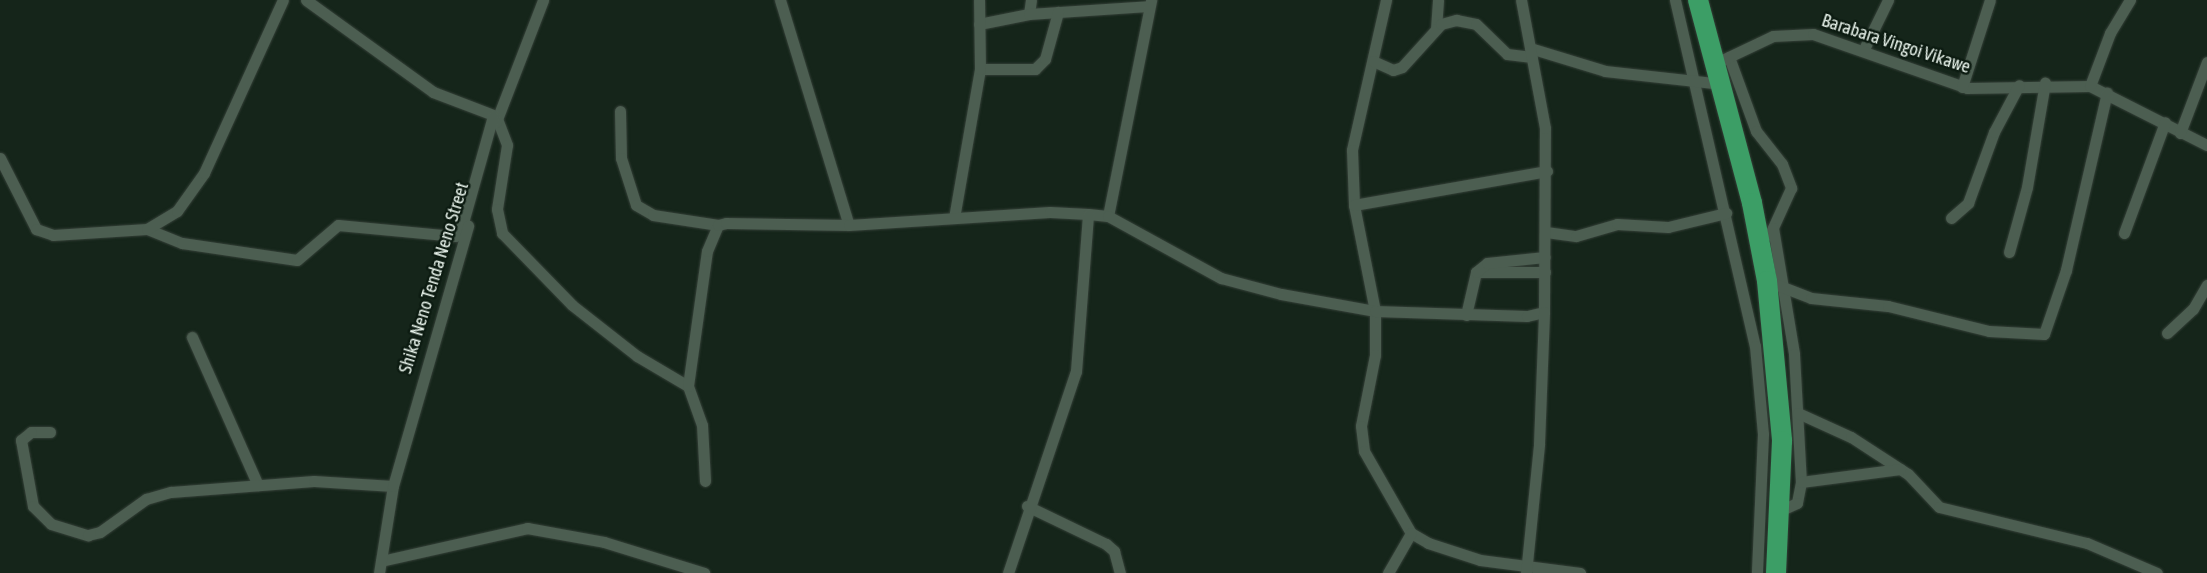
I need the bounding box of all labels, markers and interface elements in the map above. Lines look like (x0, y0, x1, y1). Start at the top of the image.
street label: Barabara Vingoi Vikawe (1819, 10, 1973, 78)
street label: Shika Neno Tenda Neno Street (395, 180, 473, 376)

